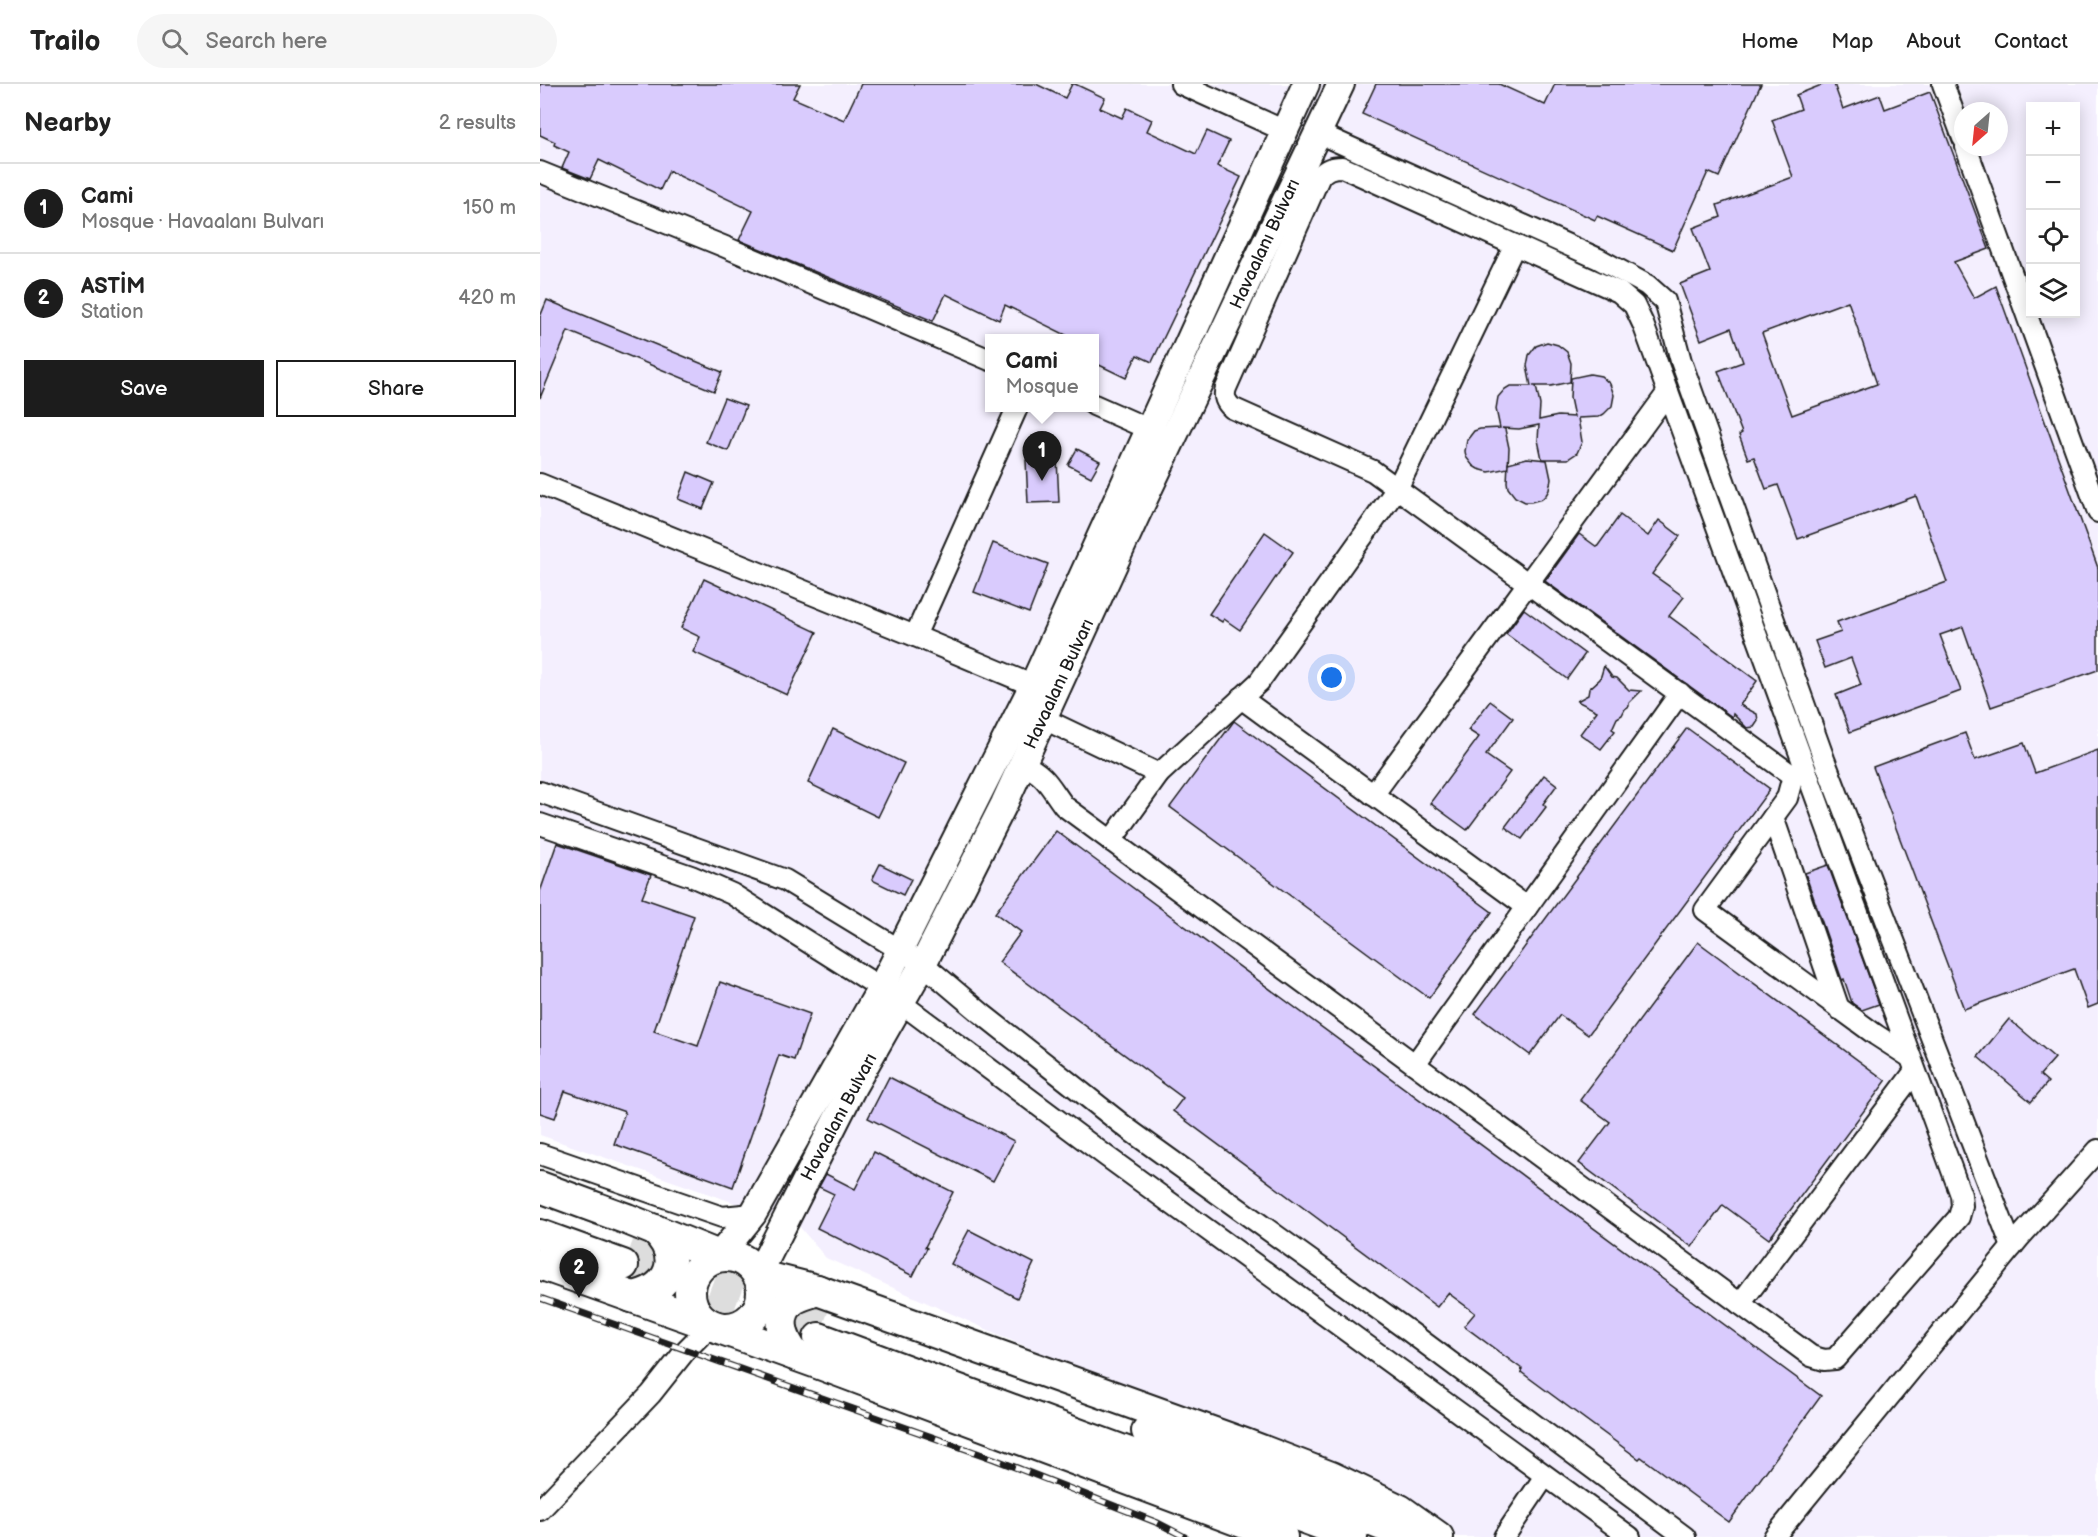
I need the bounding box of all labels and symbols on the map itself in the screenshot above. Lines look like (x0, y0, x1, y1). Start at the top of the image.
north arrow (1954, 102, 2008, 156)
street label: Havaalanı Bulvarı (1226, 176, 1304, 312)
pin: 1 (1022, 432, 1062, 481)
street label: Havaalanı Bulvarı (1020, 616, 1098, 752)
your location (1317, 663, 1346, 692)
street label: Havaalanı Bulvarı (797, 1050, 881, 1184)
pin: 2 (560, 1248, 598, 1298)

